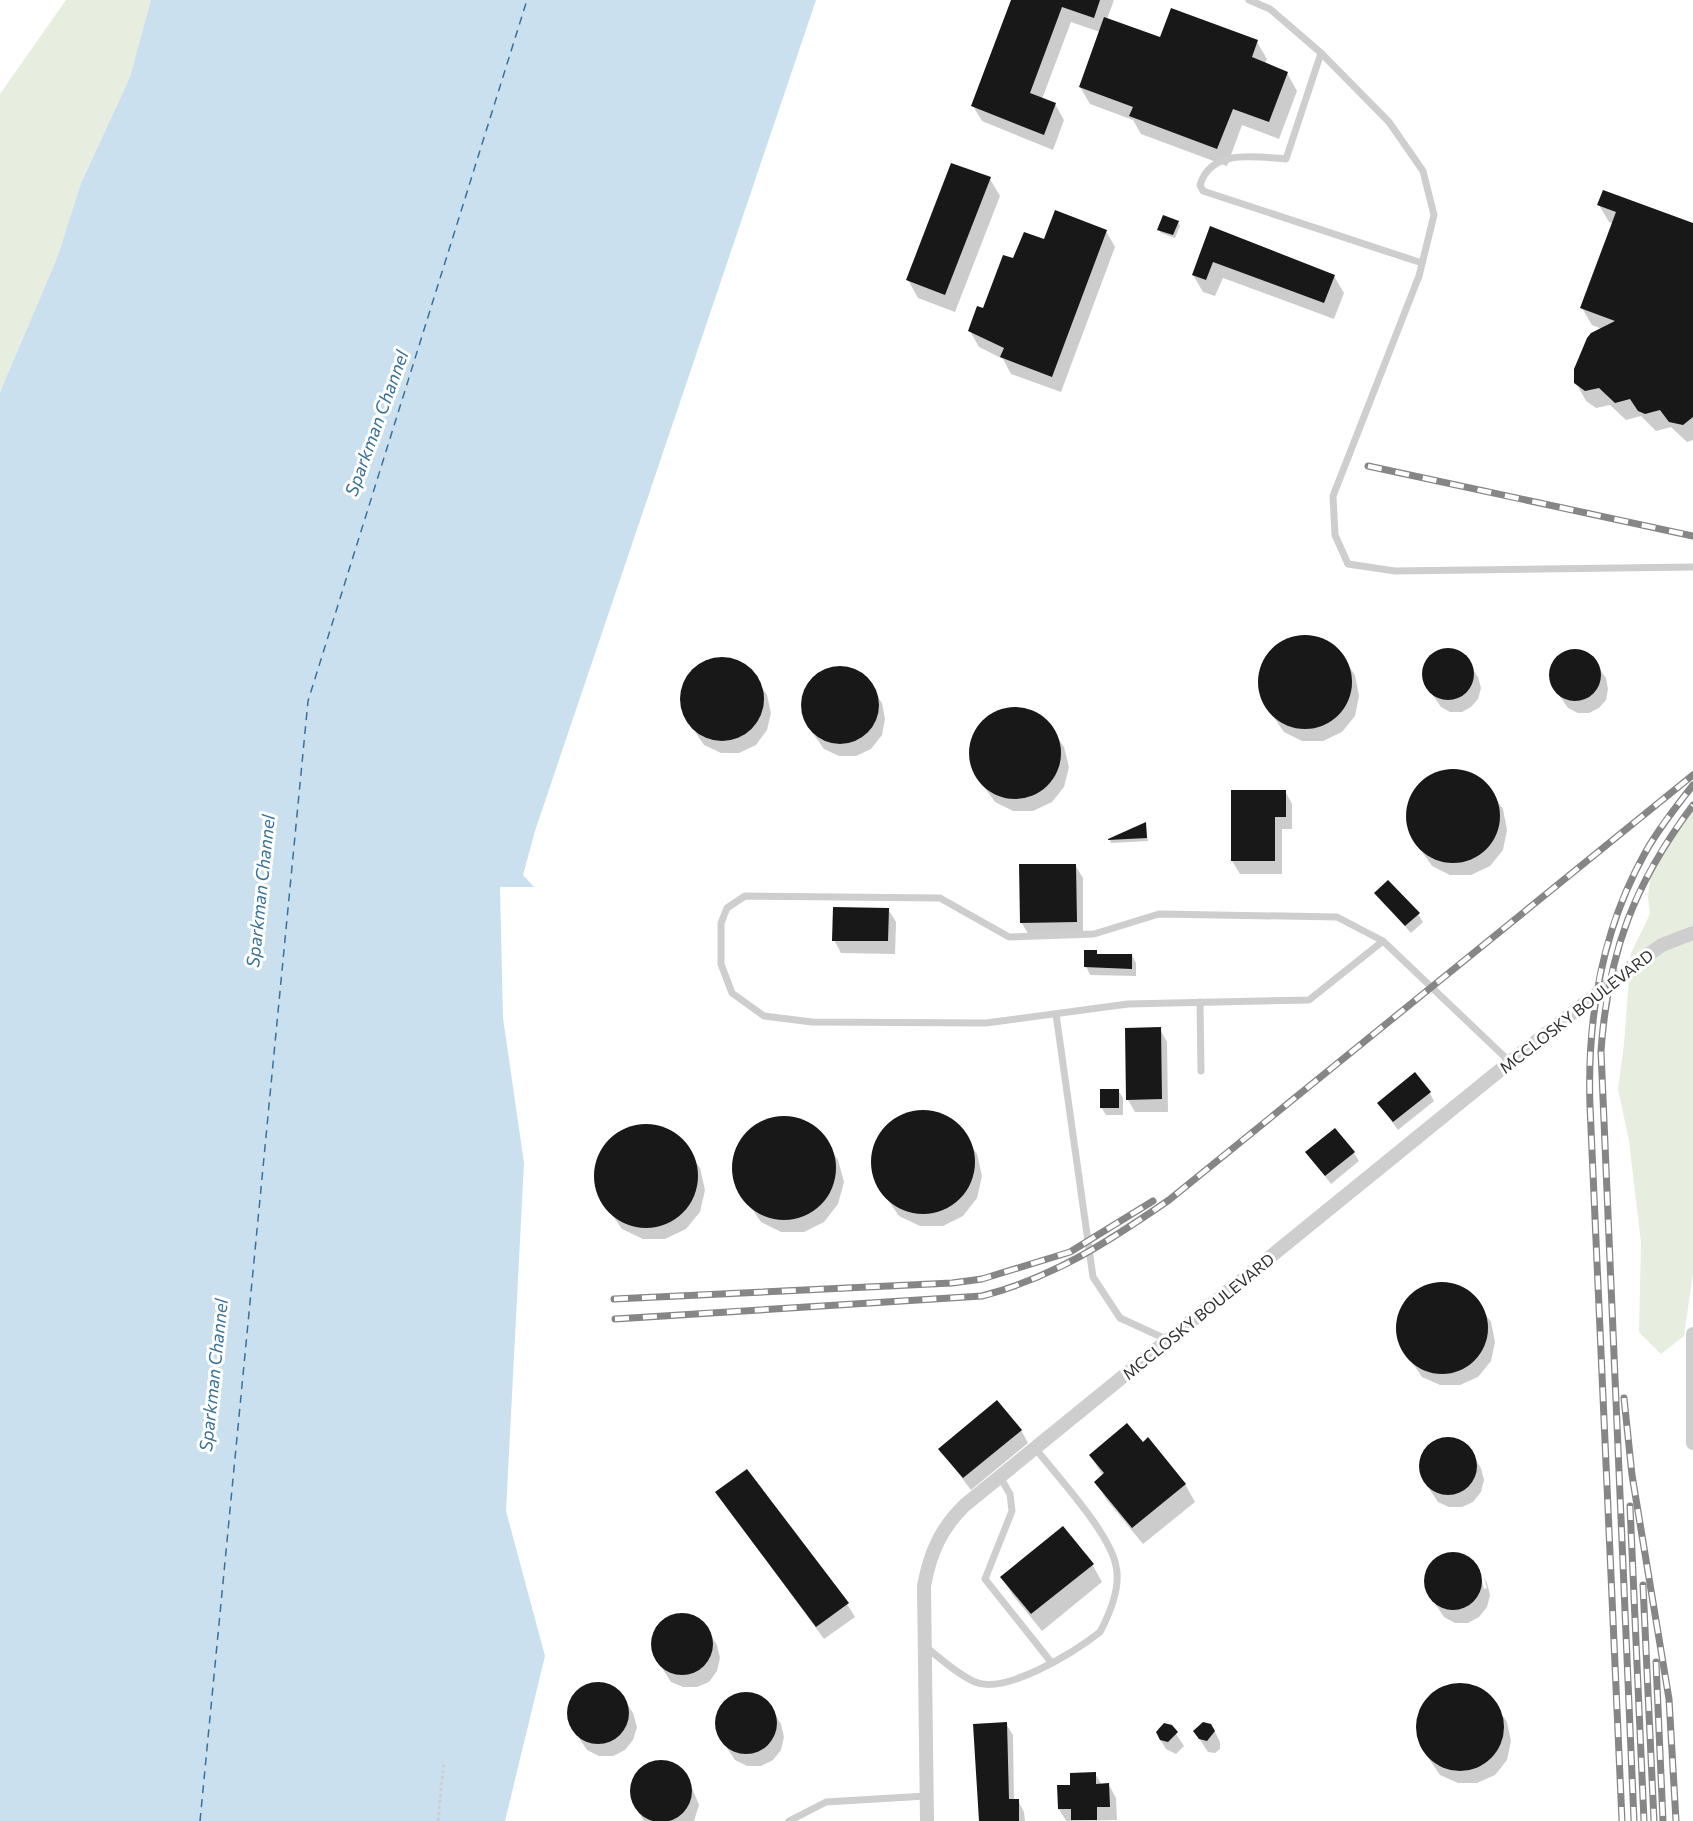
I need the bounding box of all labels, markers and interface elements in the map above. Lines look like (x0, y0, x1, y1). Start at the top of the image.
water label: Sparkman Channel (339, 347, 413, 499)
water label: Sparkman Channel (241, 813, 279, 968)
street label: MCCLOSKY BOULEVARD (1495, 945, 1657, 1077)
street label: MCCLOSKY BOULEVARD (1118, 1249, 1278, 1383)
water label: Sparkman Channel (194, 1297, 232, 1452)

